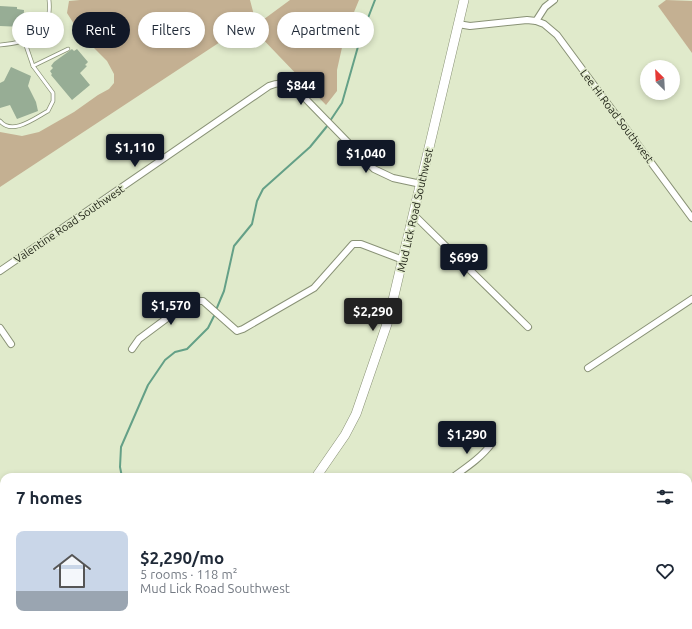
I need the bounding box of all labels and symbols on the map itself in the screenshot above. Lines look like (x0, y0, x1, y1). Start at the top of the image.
north arrow (640, 60, 680, 100)
street label: Lee Hi Road Southwest (578, 67, 656, 166)
pin: $844 (277, 72, 325, 106)
pin: $1,110 (102, 134, 168, 168)
pin: $1,040 (333, 140, 399, 174)
street label: Mud Lick Road Southwest (395, 146, 435, 273)
street label: Valentine Road Southwest (12, 182, 127, 265)
pin: $699 (440, 244, 488, 278)
pin: $1,570 (138, 292, 204, 326)
pin: $2,290 (340, 298, 406, 332)
pin: $1,290 (434, 421, 500, 455)

